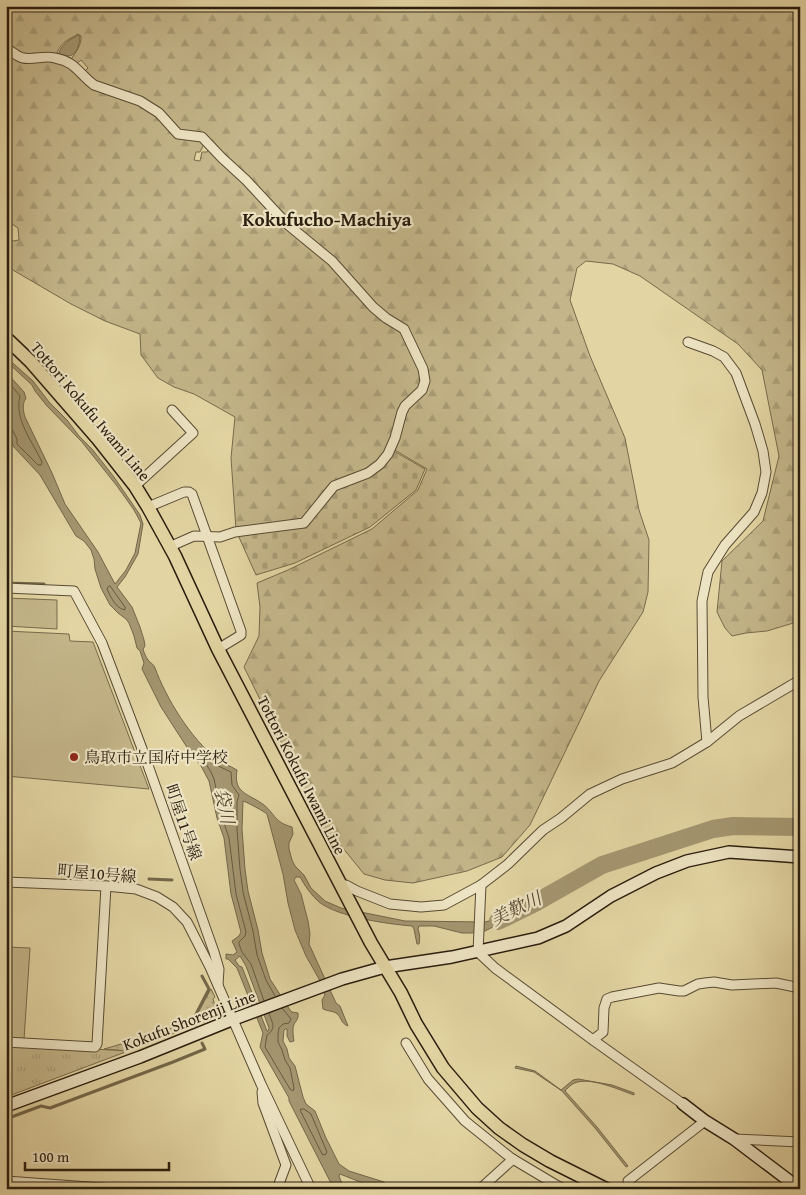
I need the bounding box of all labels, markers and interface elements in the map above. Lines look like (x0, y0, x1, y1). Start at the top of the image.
district label: Kokufucho-Machiya (243, 205, 412, 233)
street label: Tottori Kokufu Iwami Line (25, 336, 157, 486)
street label: Tottori Kokufu Iwami Line (251, 691, 353, 859)
place label: 鳥取市立国府中学校 (84, 745, 228, 769)
marker: 鳥取市立国府中学校 (68, 751, 80, 763)
street label: 町屋11号線 (160, 781, 208, 863)
water label: 袋川 (208, 785, 242, 828)
street label: 町屋10号線 (56, 858, 138, 888)
water label: 美歎川 (486, 884, 548, 933)
street label: Kokufu Shorenji Line (119, 984, 259, 1056)
scale bar (25, 1140, 169, 1172)
text: 100 m (32, 1146, 70, 1167)

